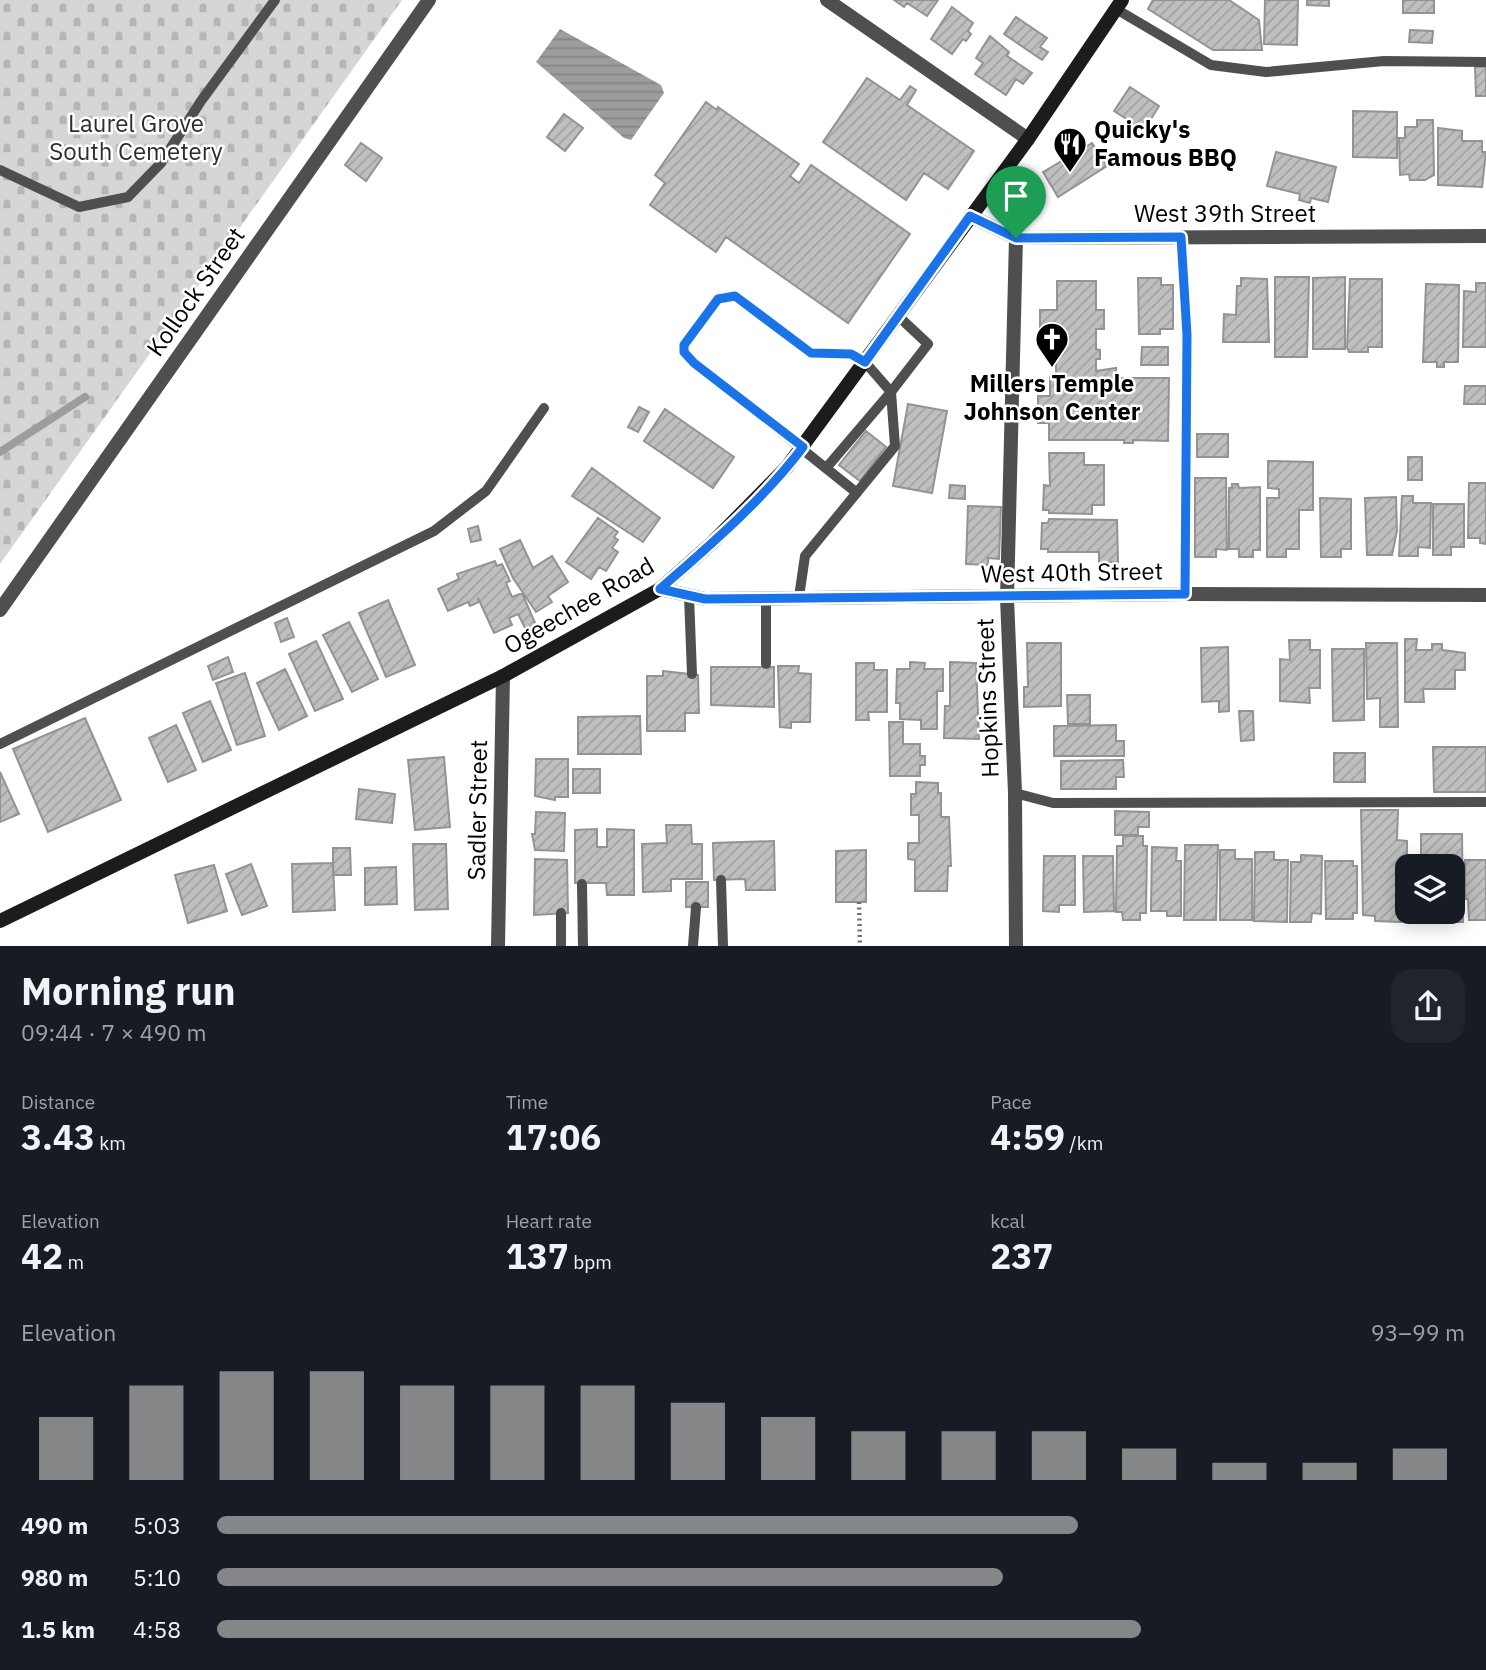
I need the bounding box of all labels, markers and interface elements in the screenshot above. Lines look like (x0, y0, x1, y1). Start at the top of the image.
park label: Laurel Grove South Cemetery (49, 107, 223, 167)
place label: Quicky's Famous BBQ (1094, 113, 1237, 173)
restaurant icon: Quicky's Famous BBQ (1051, 125, 1089, 174)
pin (986, 166, 1046, 238)
icon: arrive (997, 177, 1035, 215)
street label: West 39th Street (1134, 197, 1316, 229)
street label: Kollock Street (139, 221, 251, 362)
church icon: Millers Temple Johnson Center (1033, 320, 1071, 369)
place label: Millers Temple Johnson Center (964, 367, 1141, 427)
street label: Ogeechee Road (497, 549, 660, 661)
street label: West 40th Street (981, 554, 1163, 590)
street label: Hopkins Street (968, 618, 1006, 778)
street label: Sadler Street (460, 739, 494, 881)
map controls (1395, 854, 1465, 924)
button: layers (1395, 854, 1465, 924)
text: Morning run (21, 966, 236, 1015)
button: share (1391, 969, 1465, 1043)
text: 09:44 · 7 × 490 m (21, 1017, 207, 1047)
text: Distance (21, 1090, 95, 1114)
text: Time (506, 1090, 548, 1114)
text: Pace (990, 1090, 1032, 1114)
text: 3.43 (21, 1114, 95, 1160)
text: 17:06 (506, 1114, 601, 1160)
text: 4:59 (990, 1114, 1065, 1160)
text: km (95, 1131, 126, 1155)
text: /km (1065, 1131, 1103, 1155)
text: Elevation (21, 1209, 100, 1233)
text: Heart rate (506, 1209, 592, 1233)
text: kcal (990, 1209, 1025, 1233)
text: 42 (21, 1233, 63, 1279)
text: 137 (506, 1233, 569, 1279)
text: 237 (990, 1233, 1053, 1279)
text: m (63, 1250, 84, 1274)
text: bpm (569, 1250, 612, 1274)
text: Elevation (21, 1317, 116, 1347)
text: 93–99 m (1371, 1317, 1465, 1347)
text: 490 m (21, 1510, 88, 1540)
text: 5:03 (133, 1510, 181, 1540)
text: 980 m (21, 1562, 88, 1592)
text: 5:10 (133, 1562, 181, 1592)
text: 1.5 km (21, 1614, 95, 1644)
text: 4:58 (133, 1614, 181, 1644)

